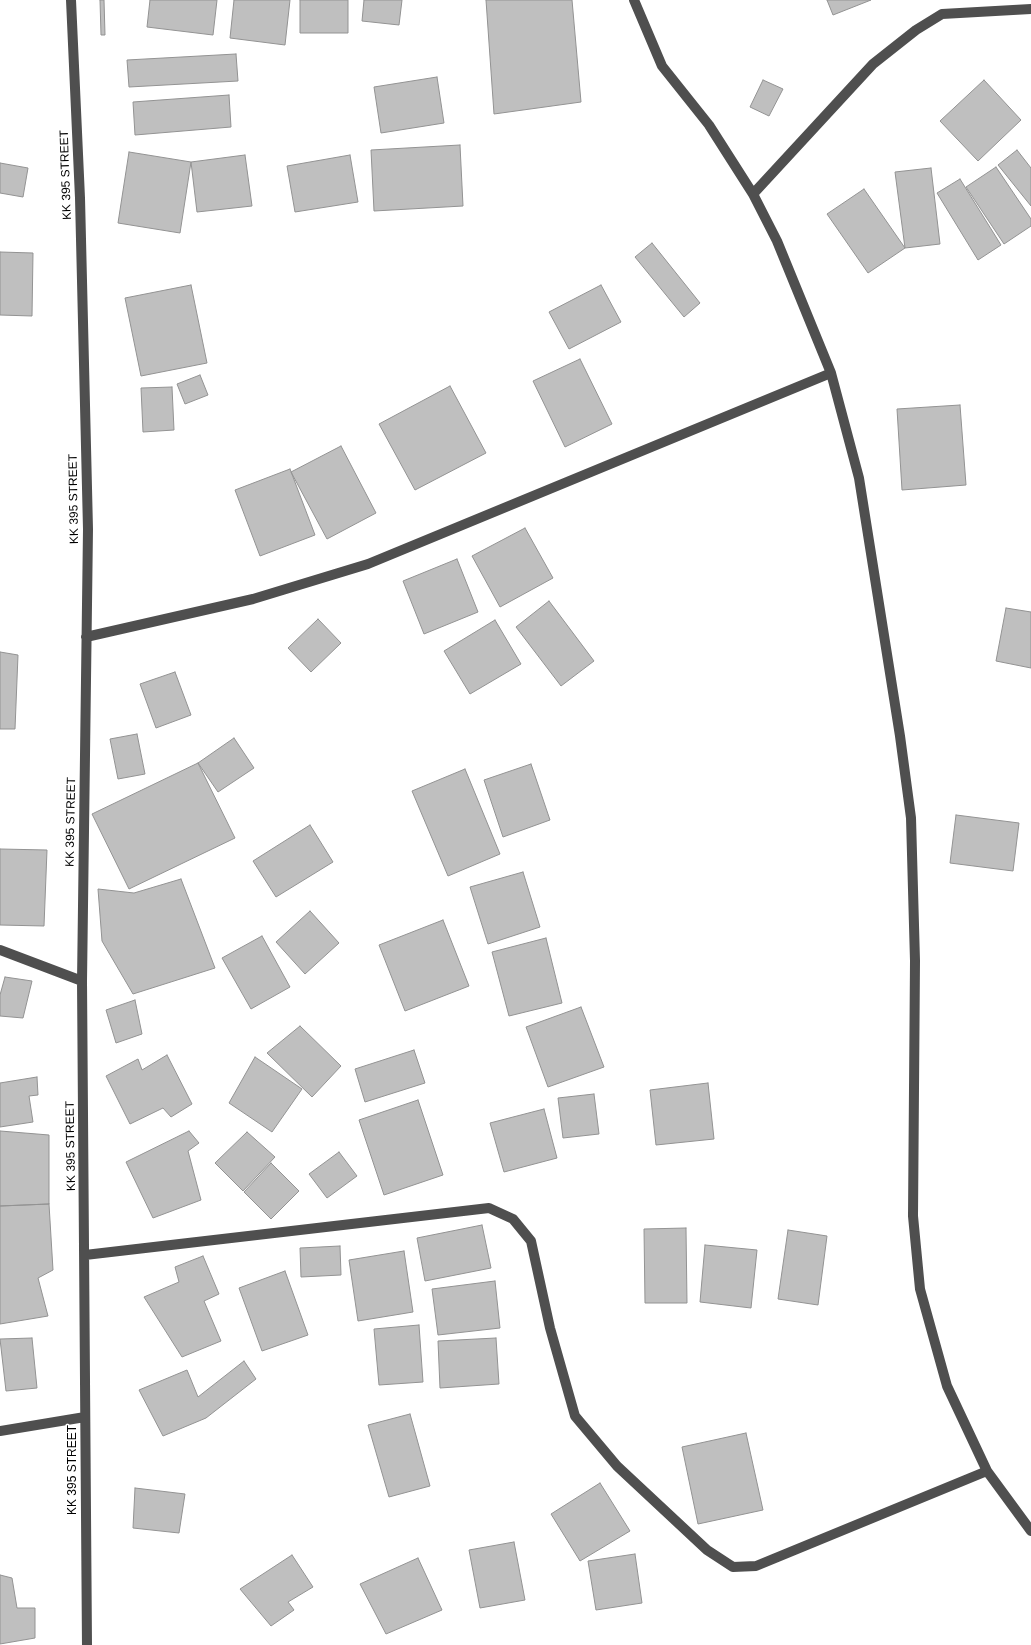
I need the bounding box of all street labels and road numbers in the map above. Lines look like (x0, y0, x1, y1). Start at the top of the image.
street label: KK 395 STREET (57, 130, 75, 220)
street label: KK 395 STREET (66, 454, 82, 544)
street label: KK 395 STREET (63, 777, 79, 867)
street label: KK 395 STREET (63, 1101, 79, 1191)
street label: KK 395 STREET (66, 1425, 80, 1515)

